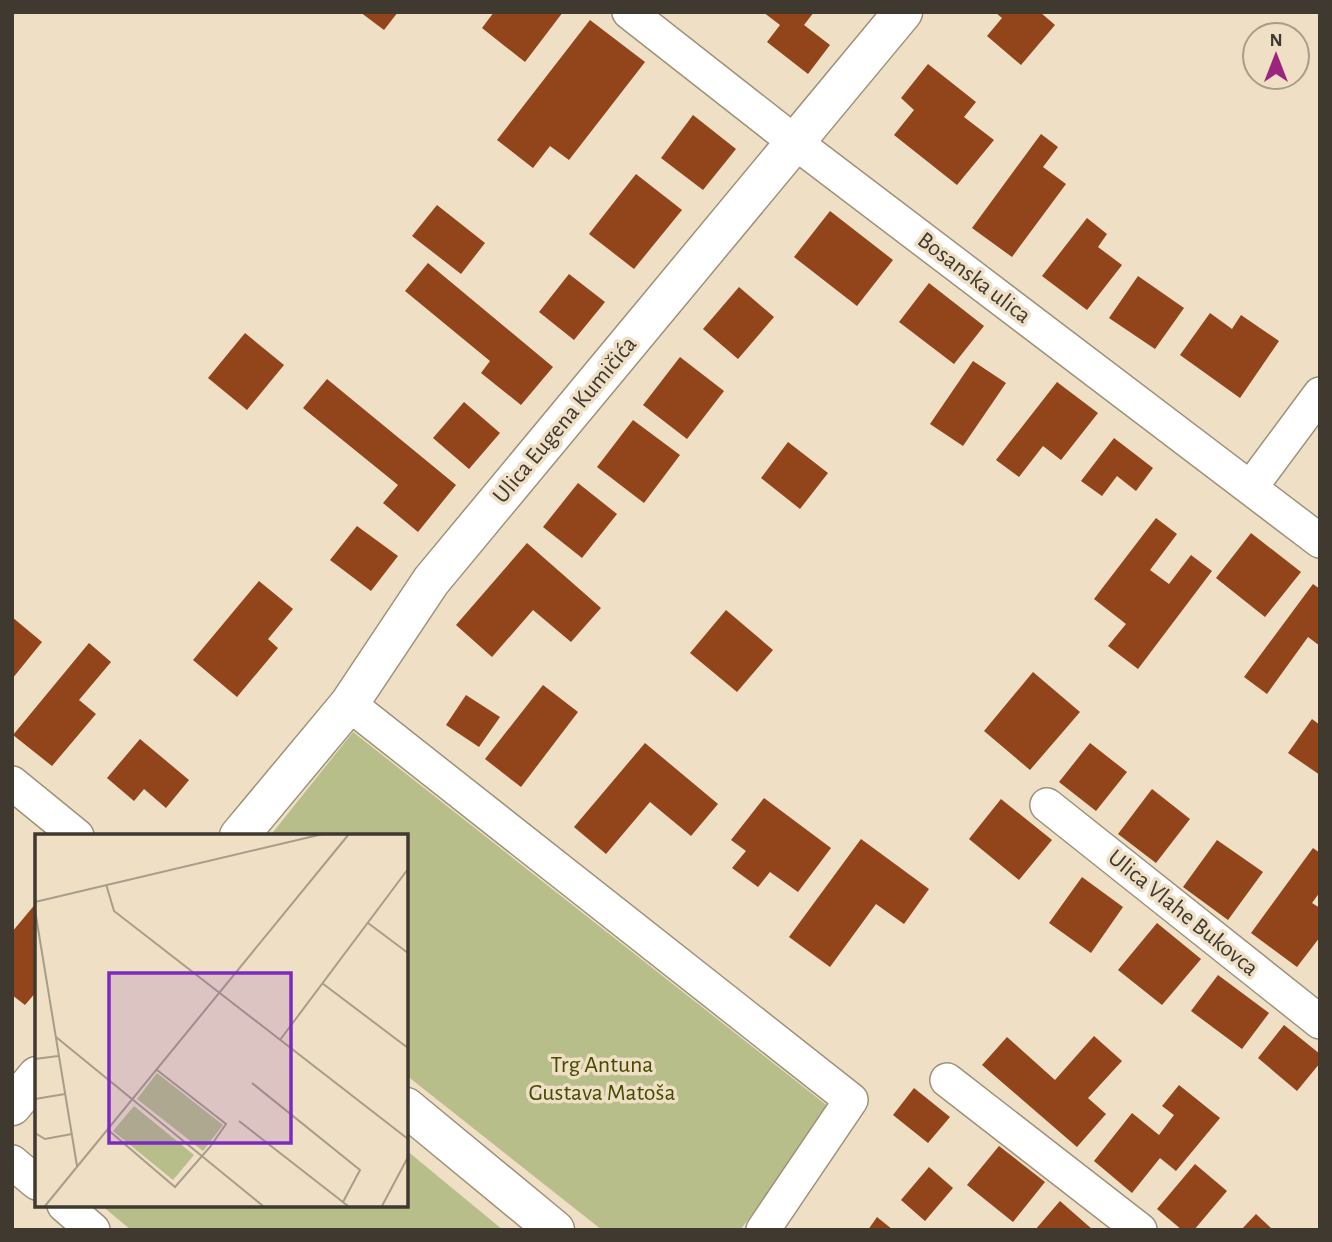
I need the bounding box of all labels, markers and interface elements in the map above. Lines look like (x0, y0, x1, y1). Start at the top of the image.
north arrow (1241, 21, 1311, 91)
text: N (1269, 31, 1283, 50)
street label: Bosanska ulica (913, 228, 1035, 328)
street label: Ulica Eugena Kumičića (489, 332, 641, 508)
inset map (35, 834, 408, 1207)
street label: Ulica Vlahe Bukovca (1103, 845, 1263, 981)
park label: Trg Antuna Gustava Matoša (528, 1053, 676, 1105)

